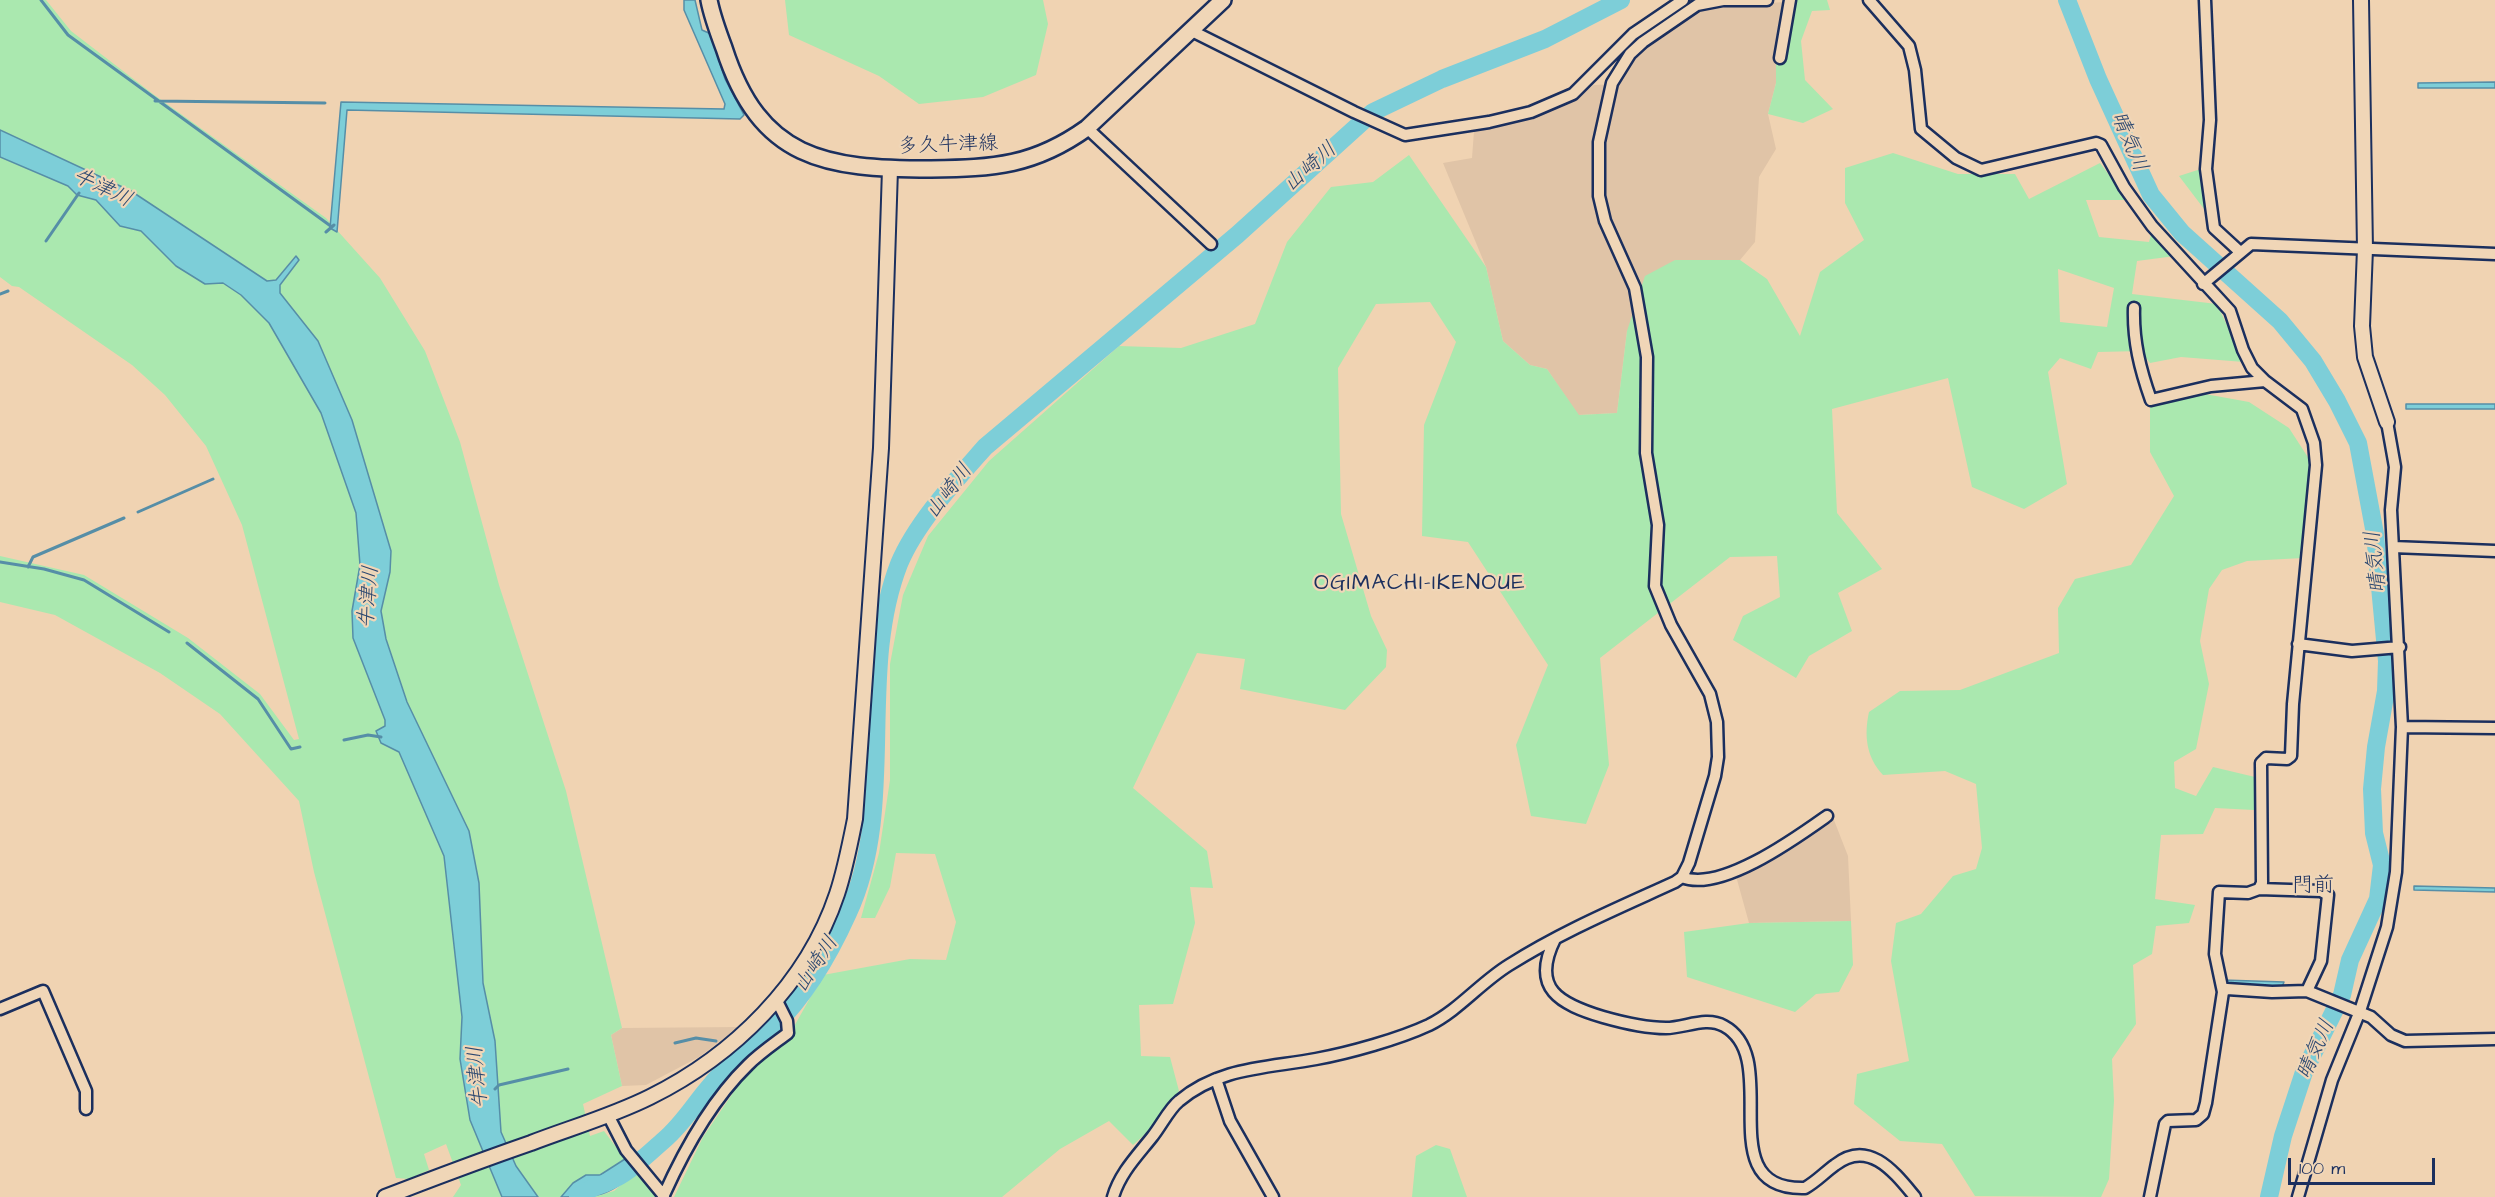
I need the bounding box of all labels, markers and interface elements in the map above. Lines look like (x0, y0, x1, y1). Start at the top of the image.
water label: 晴気川 (2104, 108, 2152, 176)
street label: 多久牛津線 (898, 132, 998, 160)
water label: 山崎川 (1279, 138, 1343, 198)
water label: 牛津川 (68, 164, 136, 214)
water label: 山崎川 (921, 459, 979, 525)
water label: 晴気川 (2361, 529, 2393, 595)
water label: 牛津川 (355, 565, 385, 629)
district label: OGIMACHI-IKENOUE (1314, 571, 1526, 597)
district label: 門前 (2292, 874, 2334, 900)
water label: 山崎川 (789, 932, 845, 998)
water label: 晴気川 (2293, 1016, 2341, 1084)
water label: 牛津川 (464, 1045, 494, 1109)
scale bar (2291, 1146, 2438, 1184)
text: 100 m (2299, 1156, 2345, 1181)

